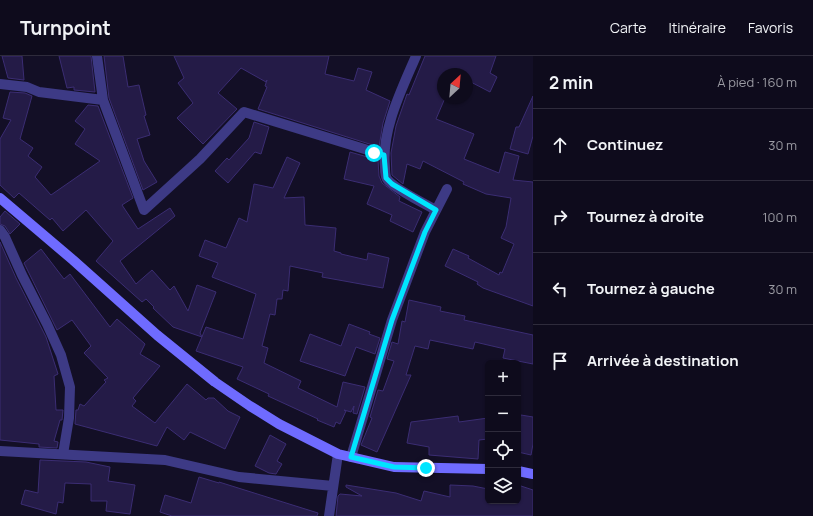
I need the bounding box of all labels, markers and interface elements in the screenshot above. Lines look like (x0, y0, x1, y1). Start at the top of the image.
text: Turnpoint (20, 15, 111, 41)
text: Carte (610, 18, 646, 37)
text: Itinéraire (668, 18, 726, 37)
text: Favoris (748, 18, 793, 37)
north arrow (437, 68, 473, 104)
text: 2 min (549, 71, 593, 94)
text: À pied · 160 m (717, 73, 797, 91)
icon: ahead (549, 134, 571, 156)
text: Continuez (587, 134, 663, 155)
text: 30 m (768, 136, 797, 154)
route start (365, 144, 383, 162)
icon: right (549, 206, 571, 228)
text: Tournez à droite (587, 206, 704, 227)
text: 100 m (762, 208, 797, 226)
icon: left (549, 278, 571, 300)
text: Tournez à gauche (587, 278, 715, 299)
text: 30 m (768, 280, 797, 298)
icon: arrive (549, 350, 571, 372)
text: Arrivée à destination (587, 350, 739, 371)
map controls (485, 360, 521, 504)
button: + (485, 360, 521, 396)
button: − (485, 396, 521, 432)
button: locate (485, 432, 521, 468)
route end (417, 459, 435, 477)
button: layers (485, 468, 521, 504)

